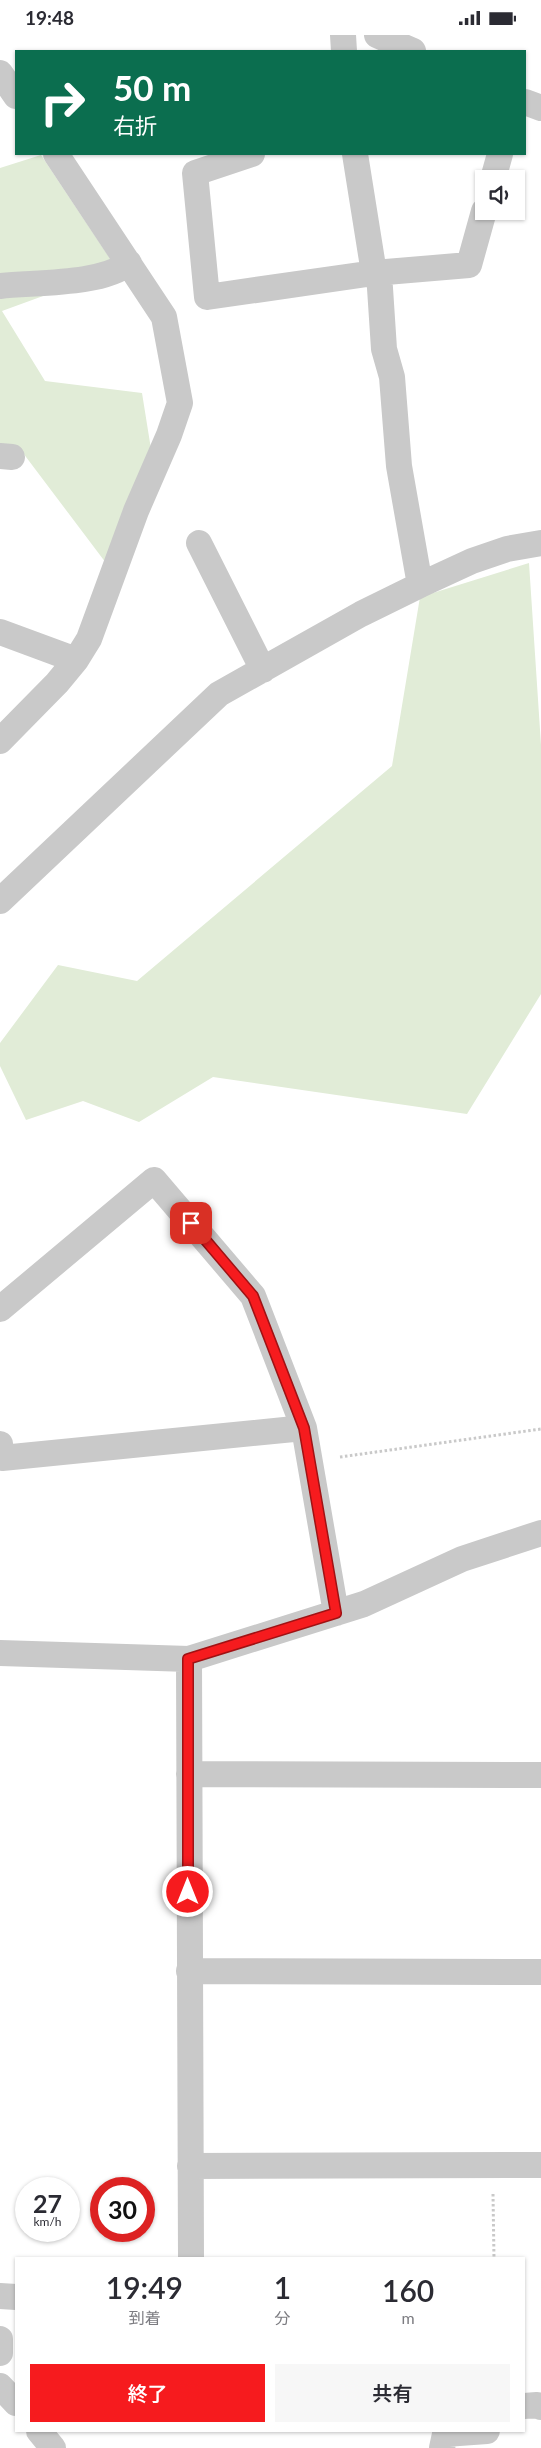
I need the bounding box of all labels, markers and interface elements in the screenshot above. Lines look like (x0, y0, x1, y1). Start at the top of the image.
text: 19:48 (25, 6, 74, 29)
text: 50 m (113, 66, 191, 108)
icon: right (30, 70, 95, 135)
text: 右折 (113, 112, 157, 139)
map controls (475, 170, 525, 220)
button: sound (475, 170, 525, 220)
pin (170, 1202, 212, 1244)
icon: arrive (177, 1209, 205, 1237)
position arrow (161, 1865, 213, 1917)
speed limit sign: 30 (90, 2177, 155, 2242)
text: 27 (33, 2188, 62, 2218)
text: km/h (33, 2214, 62, 2229)
text: 19:49 (106, 2269, 183, 2305)
text: 1 (274, 2269, 291, 2305)
text: 160 (382, 2272, 434, 2308)
text: 到着 (128, 2308, 160, 2327)
text: 分 (274, 2308, 291, 2327)
text: m (402, 2308, 415, 2327)
button: 終了 (30, 2364, 265, 2422)
button: 共有 (275, 2364, 510, 2422)

